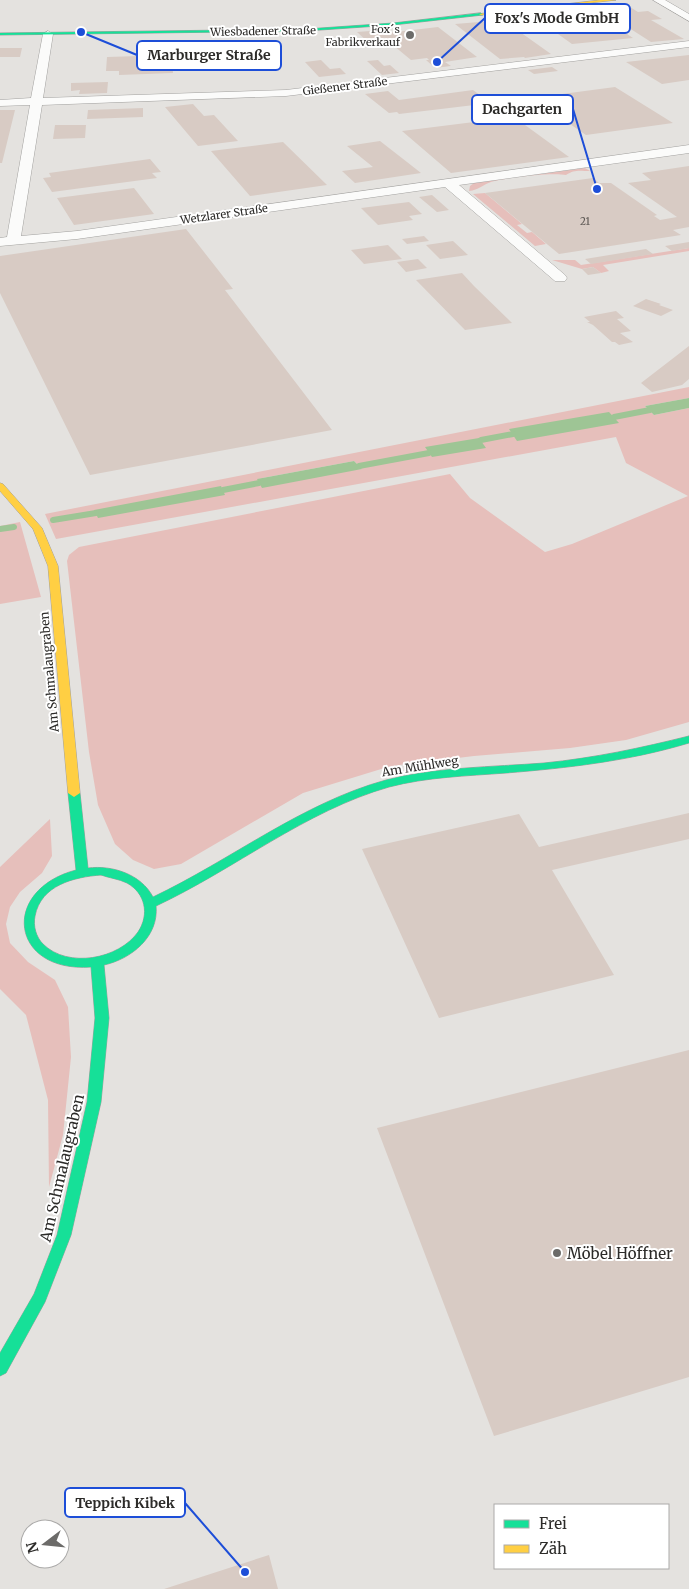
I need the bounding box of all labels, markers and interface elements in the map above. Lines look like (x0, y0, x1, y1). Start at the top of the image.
callout: Fox's Mode GmbH (485, 4, 630, 33)
text: Fox's Mode GmbH (495, 9, 620, 27)
place label: Fox´s Fabrikverkauf (326, 22, 401, 49)
street label: Wiesbadener Straße (209, 23, 316, 39)
marker: Fox´s Fabrikverkauf (404, 29, 416, 41)
callout: Marburger Straße (137, 41, 281, 70)
text: Marburger Straße (147, 46, 271, 64)
street label: Gießener Straße (302, 74, 388, 98)
callout: Dachgarten (472, 95, 573, 124)
text: Dachgarten (482, 100, 563, 118)
street label: Wetzlarer Straße (178, 201, 269, 227)
house number: 21 (580, 215, 591, 228)
street label: Am Schmalaugraben (36, 611, 62, 734)
street label: Am Mühlweg (380, 752, 460, 780)
street label: Am Schmalaugraben (36, 1092, 88, 1245)
place label: Möbel Höffner (567, 1244, 673, 1263)
marker: Möbel Höffner (551, 1247, 563, 1259)
callout: Teppich Kibek (65, 1488, 185, 1517)
text: Teppich Kibek (75, 1494, 176, 1512)
legend (494, 1504, 669, 1569)
text: Frei (539, 1514, 567, 1533)
north arrow (20, 1519, 70, 1569)
text: Zäh (539, 1539, 567, 1558)
text: N (22, 1540, 43, 1555)

